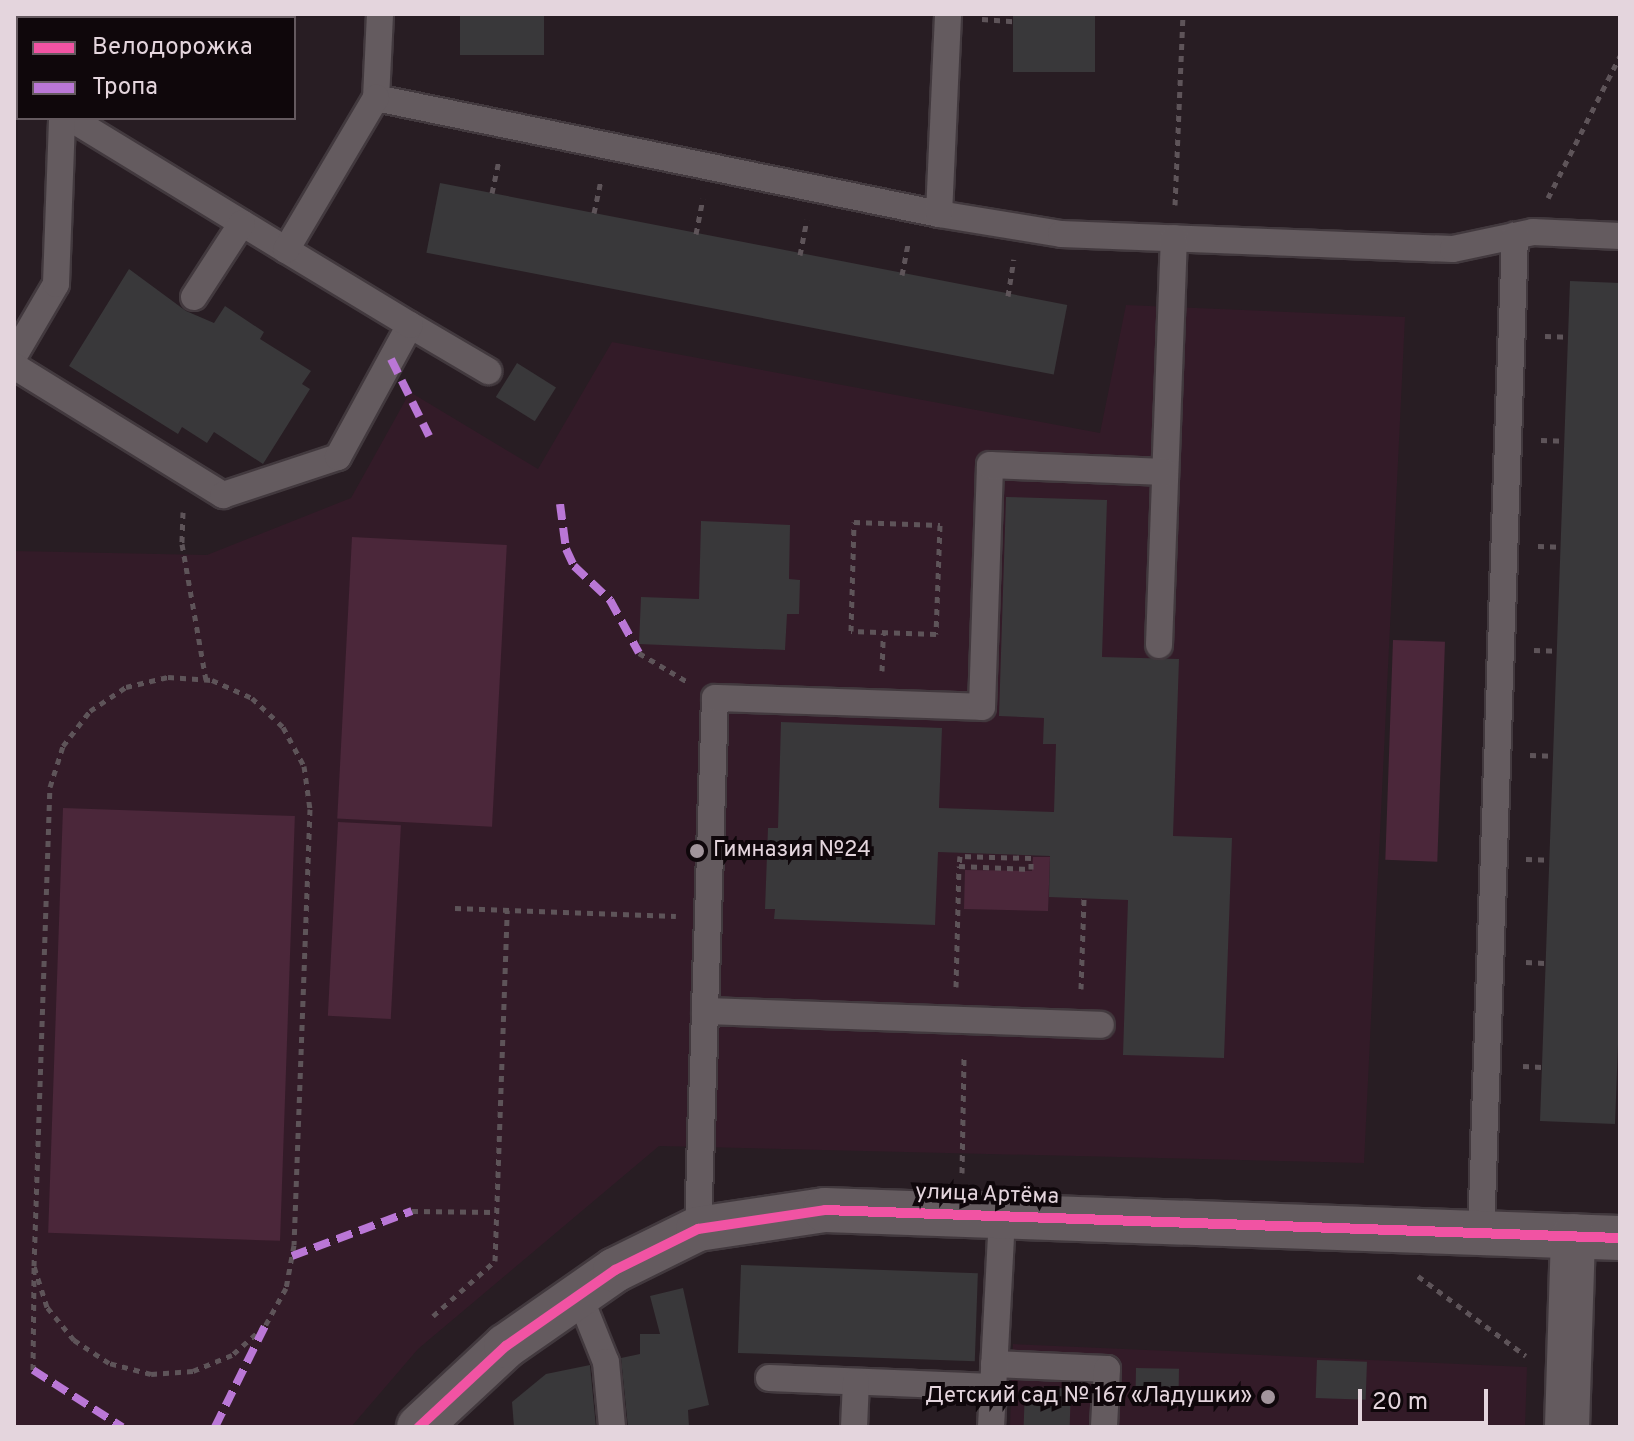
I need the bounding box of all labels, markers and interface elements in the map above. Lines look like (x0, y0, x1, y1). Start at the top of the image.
legend (16, 16, 296, 120)
text: Велодорожка (92, 33, 253, 63)
text: Тропа (92, 73, 158, 103)
place label: Гимназия №24 (713, 838, 871, 864)
marker: Гимназия №24 (688, 842, 706, 860)
street label: улица Артёма (914, 1179, 1060, 1211)
scale bar (1362, 1373, 1492, 1423)
place label: Детский сад № 167 «Ладушки» (924, 1384, 1252, 1410)
marker: Детский сад № 167 «Ладушки» (1259, 1388, 1277, 1406)
text: 20 m (1372, 1388, 1428, 1418)

